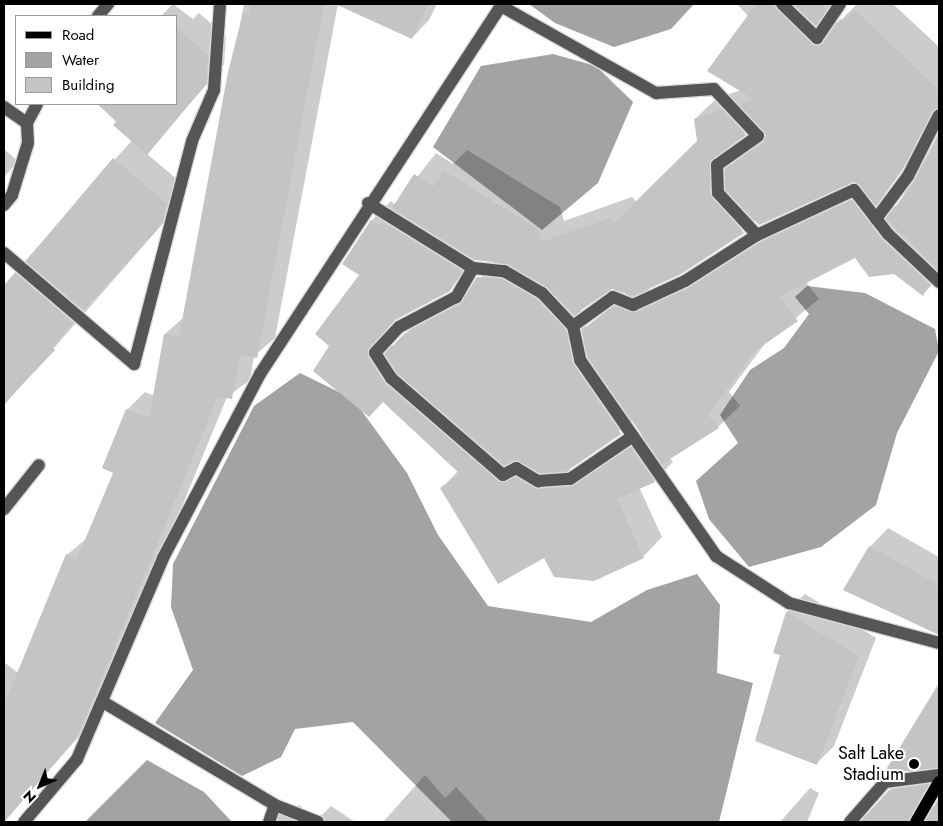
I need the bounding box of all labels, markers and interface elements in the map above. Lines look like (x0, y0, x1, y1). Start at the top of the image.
legend (15, 15, 178, 105)
text: Road (62, 24, 94, 46)
text: Water (62, 49, 99, 71)
text: Building (62, 74, 114, 96)
place label: Salt Lake Stadium (838, 743, 904, 786)
marker: Salt Lake Stadium (908, 758, 920, 770)
north arrow (15, 761, 65, 811)
text: N (19, 786, 41, 808)

